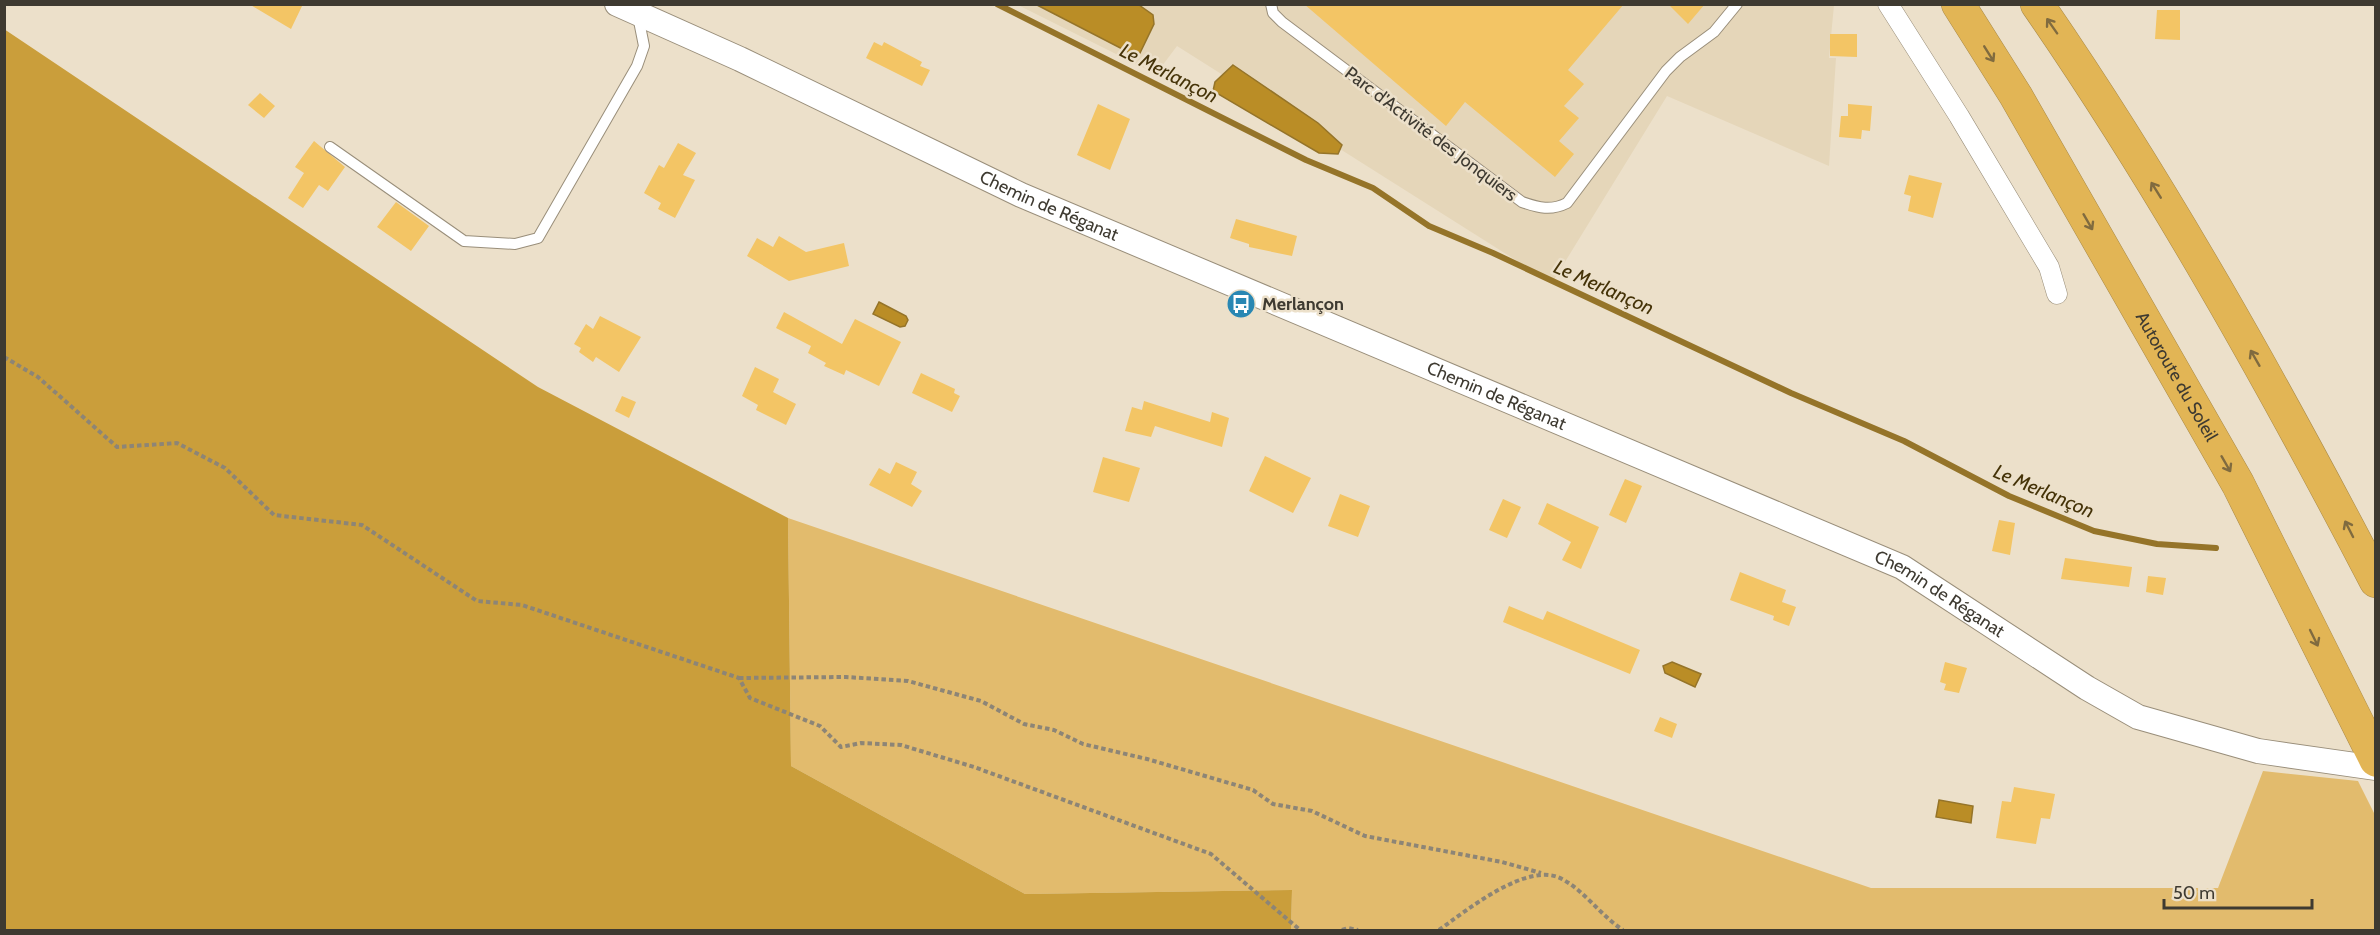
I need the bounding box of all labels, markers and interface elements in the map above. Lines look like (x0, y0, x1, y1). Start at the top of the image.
one-way arrow (2046, 18, 2058, 34)
water label: Le Merlançon (1116, 38, 1222, 108)
one-way arrow (1983, 45, 1995, 62)
street label: Parc d'Activité des Jonquiers (1340, 62, 1522, 206)
street label: Chemin de Réganat (976, 166, 1122, 246)
one-way arrow (2150, 182, 2162, 199)
one-way arrow (2082, 213, 2094, 230)
water label: Le Merlançon (1550, 254, 1658, 320)
bus stop icon: Merlançon (1225, 288, 1257, 320)
place label: Merlançon (1262, 293, 1344, 315)
street label: Autoroute du Soleil (2131, 308, 2223, 446)
one-way arrow (2249, 350, 2261, 367)
street label: Chemin de Réganat (1423, 357, 1569, 435)
one-way arrow (2220, 455, 2232, 472)
water label: Le Merlançon (1990, 459, 2098, 523)
one-way arrow (2342, 521, 2354, 539)
street label: Chemin de Réganat (1871, 546, 2009, 642)
one-way arrow (2309, 629, 2321, 647)
scale bar (2164, 872, 2312, 910)
text: 50 m (2173, 882, 2215, 904)

